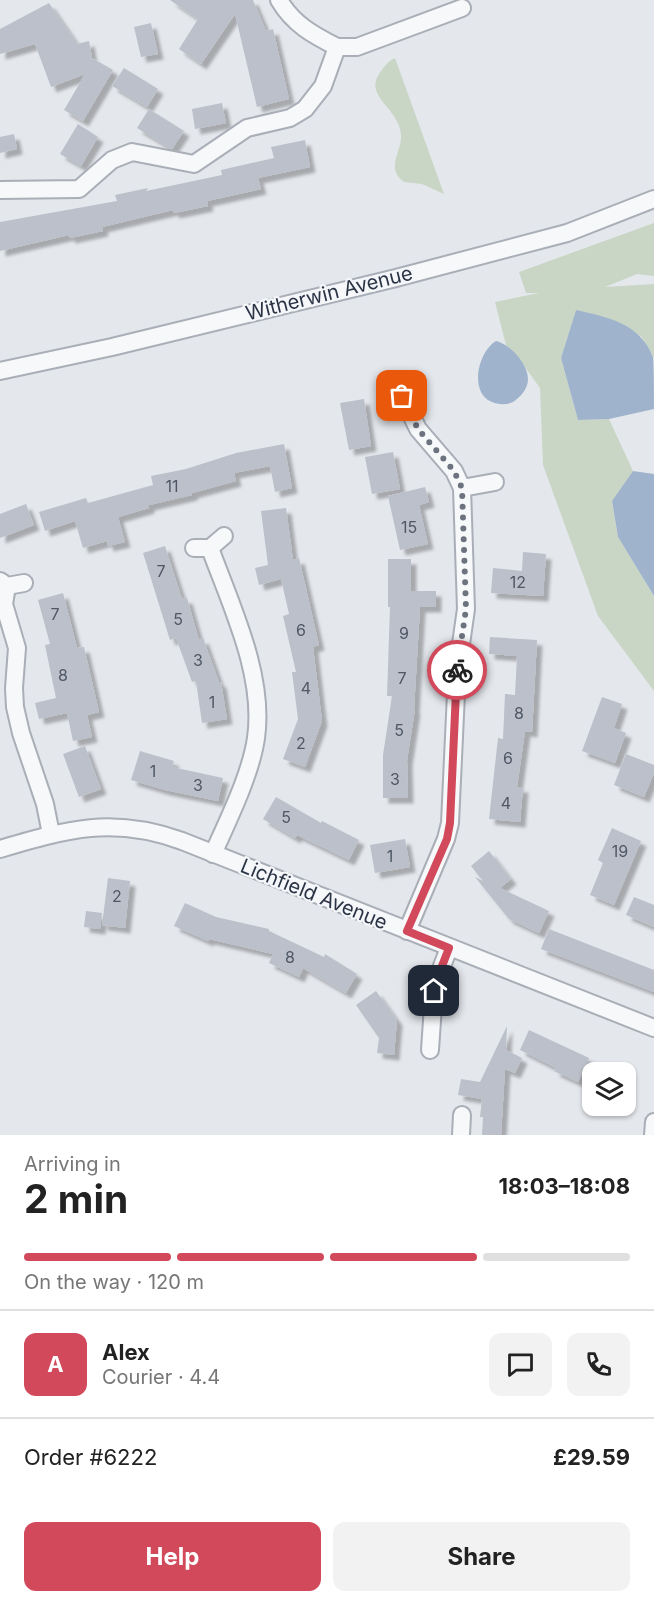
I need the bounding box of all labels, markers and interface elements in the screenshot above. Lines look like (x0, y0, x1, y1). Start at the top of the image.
street label: Witherwin Avenue (243, 261, 415, 325)
pin (376, 370, 427, 421)
icon: bag (385, 379, 418, 412)
house number: 11 (165, 476, 179, 496)
house number: 15 (401, 517, 417, 537)
house number: 7 (156, 561, 166, 581)
house number: 12 (510, 572, 526, 592)
house number: 7 (50, 604, 60, 624)
house number: 5 (173, 609, 183, 629)
house number: 6 (296, 620, 306, 640)
house number: 9 (399, 623, 409, 643)
courier (427, 640, 487, 700)
house number: 3 (193, 650, 203, 670)
icon: bike (441, 654, 474, 687)
house number: 8 (58, 665, 68, 685)
house number: 7 (397, 668, 407, 688)
house number: 4 (301, 678, 311, 698)
house number: 1 (209, 692, 215, 712)
house number: 8 (514, 703, 524, 723)
house number: 5 (394, 720, 404, 740)
house number: 2 (296, 733, 306, 753)
house number: 6 (503, 748, 513, 768)
house number: 1 (150, 761, 156, 781)
house number: 3 (390, 769, 400, 789)
house number: 3 (193, 775, 203, 795)
house number: 4 (501, 793, 511, 813)
house number: 5 (281, 807, 291, 827)
house number: 19 (612, 841, 628, 861)
house number: 1 (387, 846, 393, 866)
street label: Lichfield Avenue (237, 854, 391, 934)
house number: 2 (112, 886, 122, 906)
house number: 8 (285, 947, 295, 967)
pin (408, 965, 459, 1016)
icon: home (417, 974, 450, 1007)
map controls (582, 1062, 636, 1116)
button: layers (582, 1062, 636, 1116)
text: Arriving in (24, 1152, 121, 1176)
text: 18:03–18:08 (499, 1173, 630, 1199)
text: 2 min (24, 1175, 128, 1222)
text: On the way · 120 m (24, 1270, 204, 1294)
button: chat (489, 1333, 552, 1396)
button: phone (567, 1333, 630, 1396)
text: Alex (102, 1339, 150, 1365)
text: A (47, 1351, 64, 1377)
text: Courier · 4.4 (102, 1365, 220, 1389)
text: Order #6222 (24, 1444, 157, 1470)
text: £29.59 (553, 1444, 630, 1470)
button: Help (24, 1522, 321, 1591)
button: Share (333, 1522, 630, 1591)

